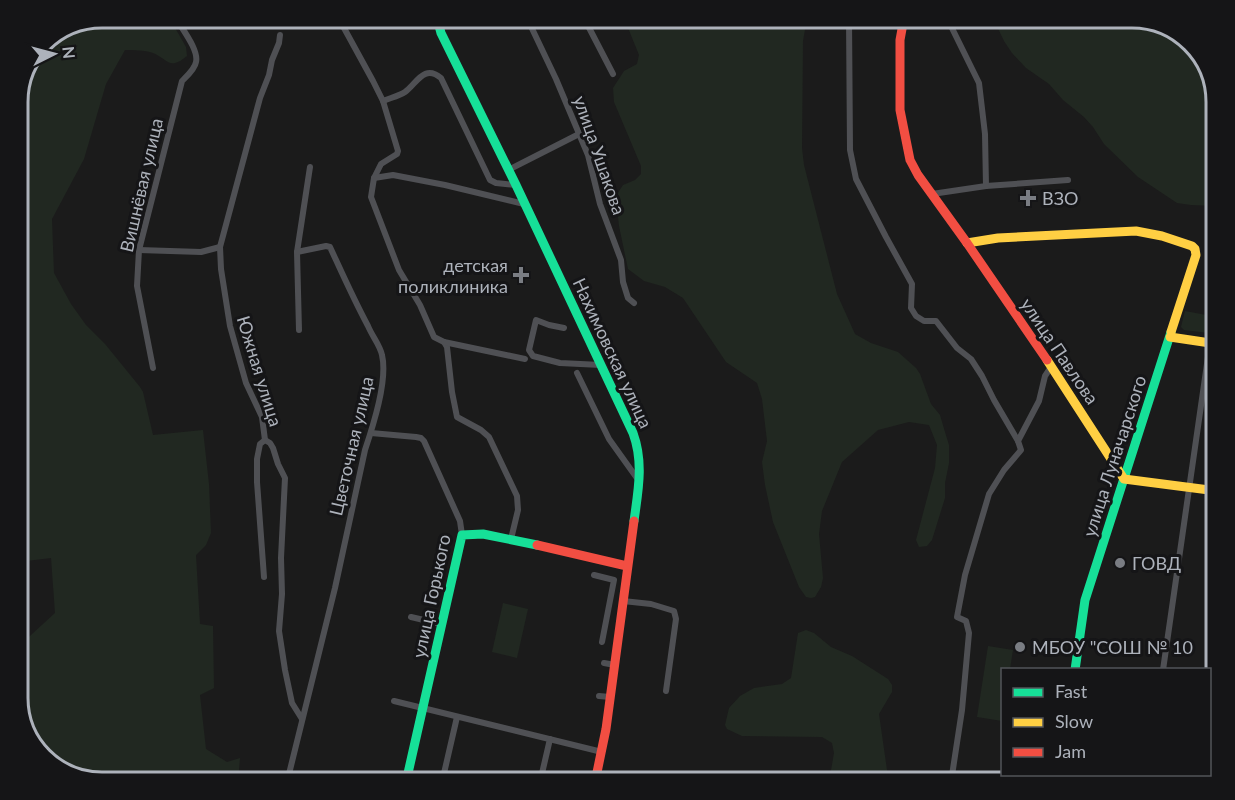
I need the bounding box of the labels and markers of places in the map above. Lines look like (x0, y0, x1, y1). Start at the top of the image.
place label: ВЗО (1042, 187, 1078, 209)
marker: ВЗО (1019, 189, 1037, 207)
place label: детская поликлиника (398, 254, 508, 297)
marker: детская поликлиника (512, 266, 530, 284)
place label: ГОВД (1132, 552, 1181, 574)
marker: ГОВД (1113, 556, 1127, 570)
place label: МБОУ "СОШ № 10 (1032, 636, 1193, 658)
marker: МБОУ "СОШ № 10 (1013, 640, 1027, 654)

